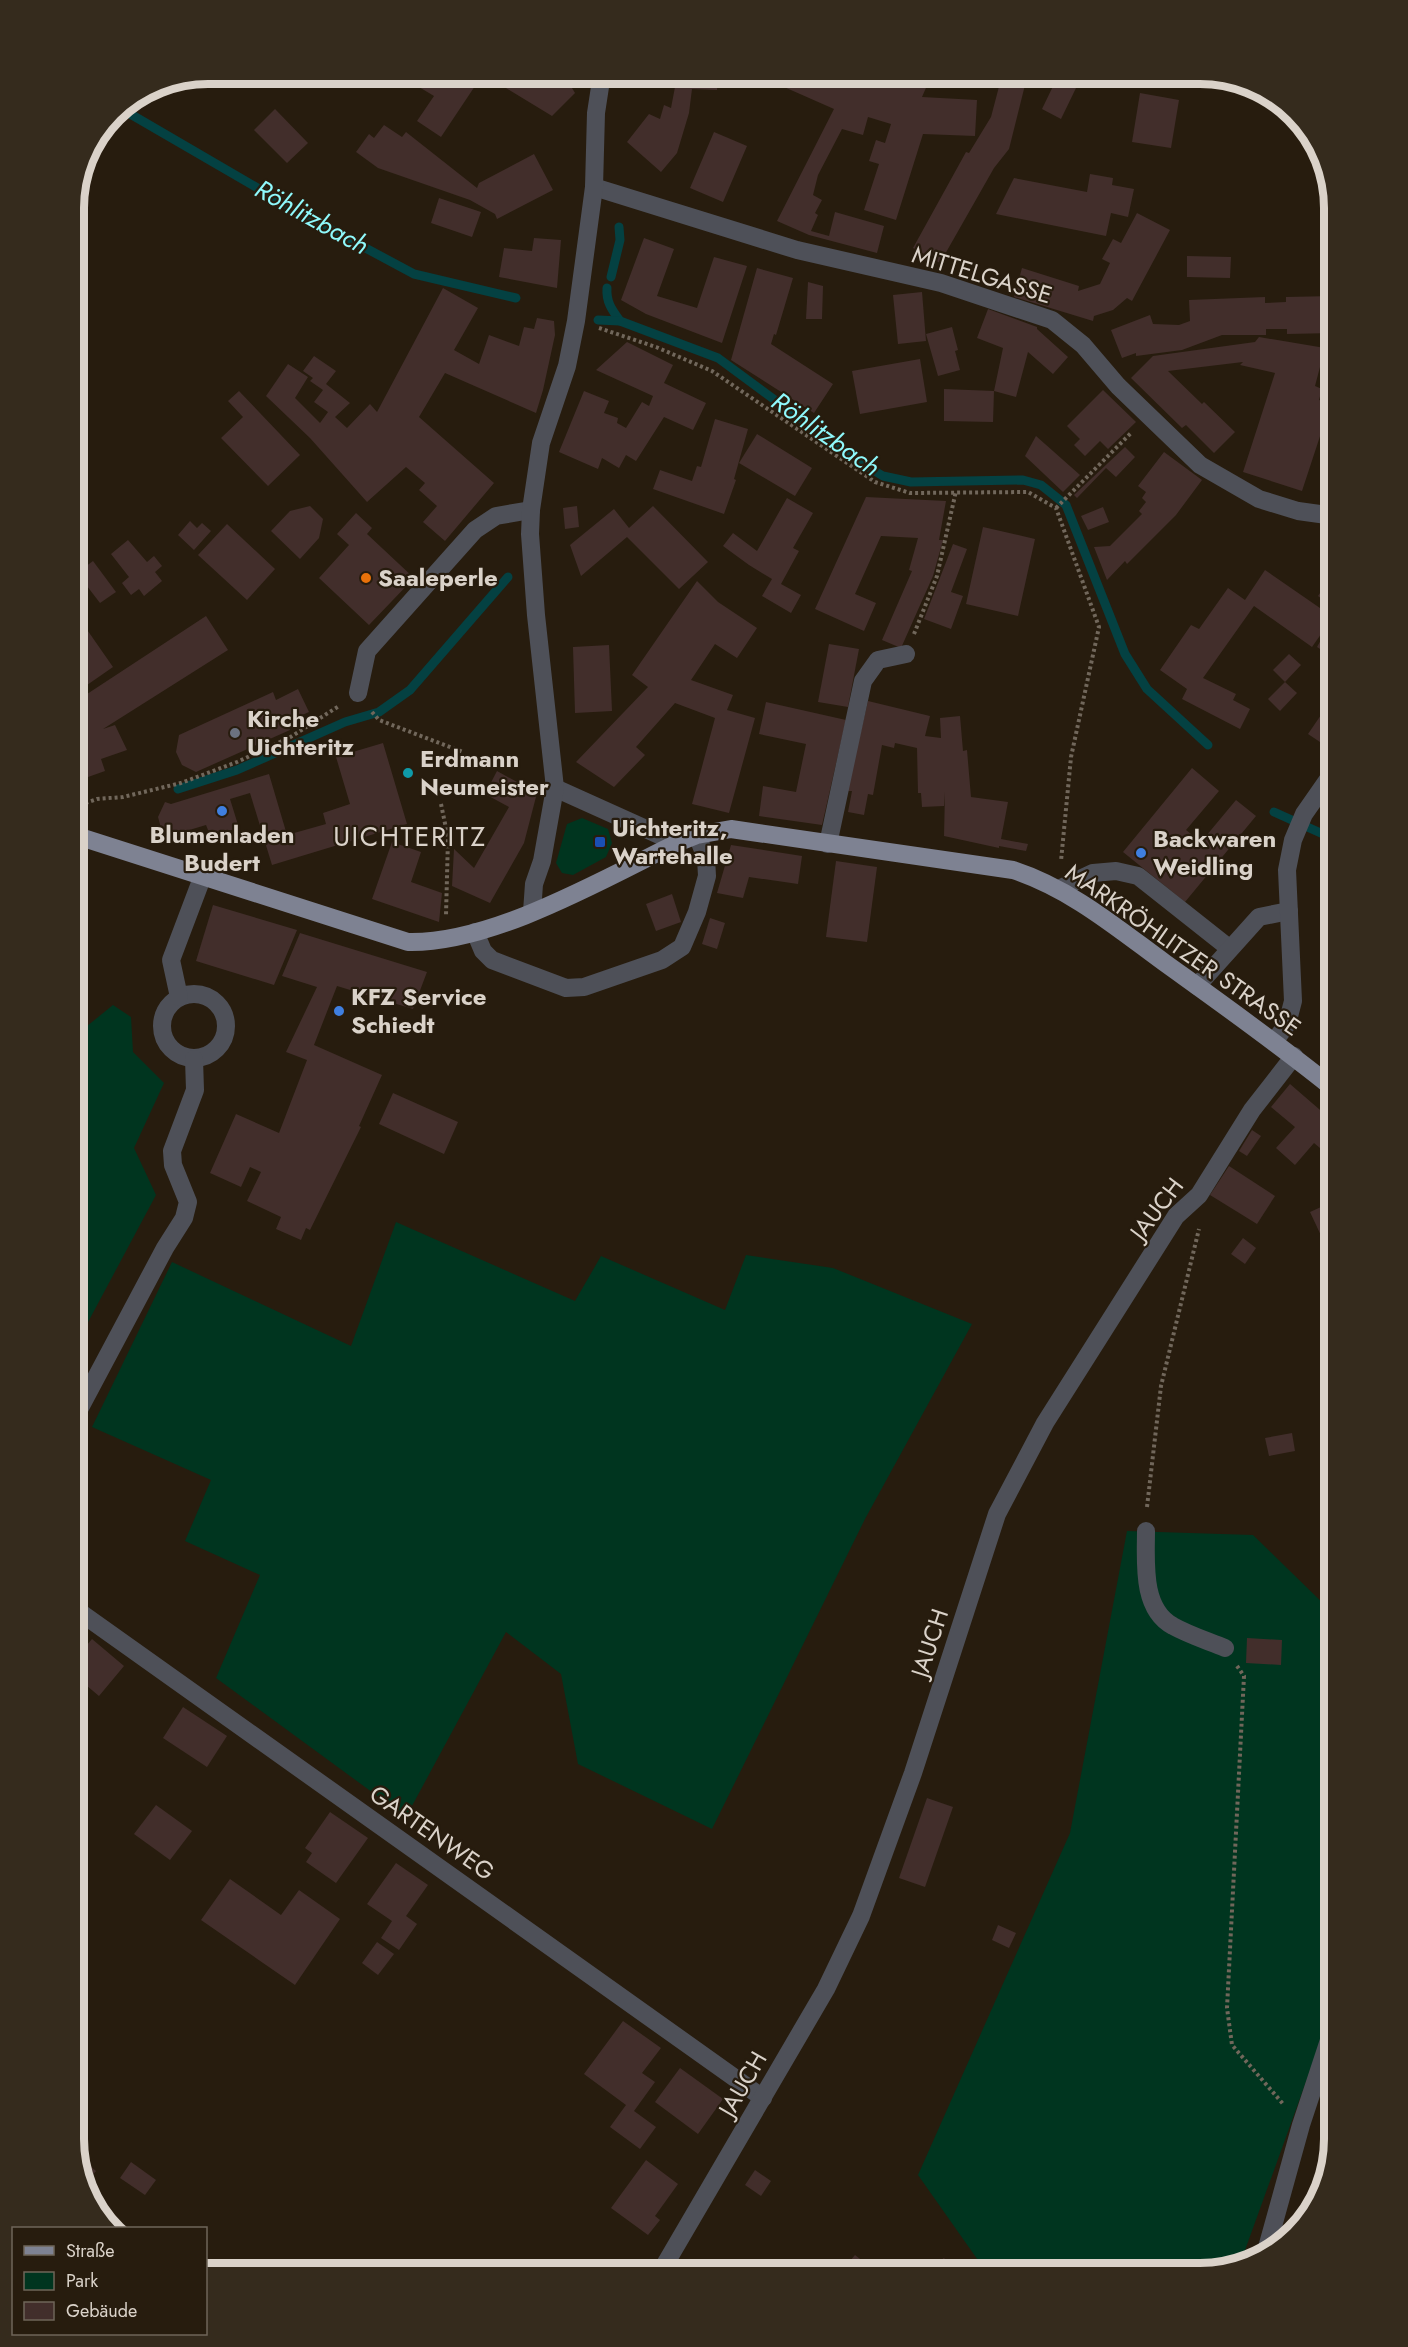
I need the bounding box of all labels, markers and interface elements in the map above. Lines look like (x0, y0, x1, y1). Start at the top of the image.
water label: Röhlitzbach (248, 170, 376, 264)
street label: MITTELGASSE (908, 237, 1057, 312)
water label: Röhlitzbach (764, 383, 888, 485)
place label: Saaleperle (378, 560, 498, 595)
marker: Saaleperle (359, 571, 373, 585)
place label: Kirche Uichteritz (247, 701, 354, 764)
marker: Kirche Uichteritz (228, 726, 242, 740)
place label: Erdmann Neumeister (420, 741, 549, 804)
marker: Erdmann Neumeister (401, 766, 415, 780)
marker: Blumenladen Budert (215, 804, 229, 818)
place label: Uichteritz, Wartehalle (612, 810, 733, 873)
place label: Blumenladen Budert (149, 817, 295, 880)
district label: UICHTERITZ (333, 817, 487, 856)
place label: Backwaren Weidling (1153, 821, 1276, 884)
marker: Uichteritz, Wartehalle (593, 835, 607, 849)
marker: Backwaren Weidling (1134, 846, 1148, 860)
street label: MARKRÖHLITZER STRASSE (1058, 855, 1308, 1044)
place label: KFZ Service Schiedt (351, 979, 487, 1042)
marker: KFZ Service Schiedt (332, 1004, 346, 1018)
street label: JAUCH (1120, 1170, 1192, 1250)
street label: JAUCH (901, 1604, 957, 1685)
street label: GARTENWEG (363, 1776, 502, 1889)
street label: JAUCH (708, 2045, 775, 2126)
legend (12, 2227, 207, 2335)
text: Straße (66, 2238, 114, 2264)
text: Park (66, 2268, 98, 2294)
text: Gebäude (66, 2298, 137, 2324)

